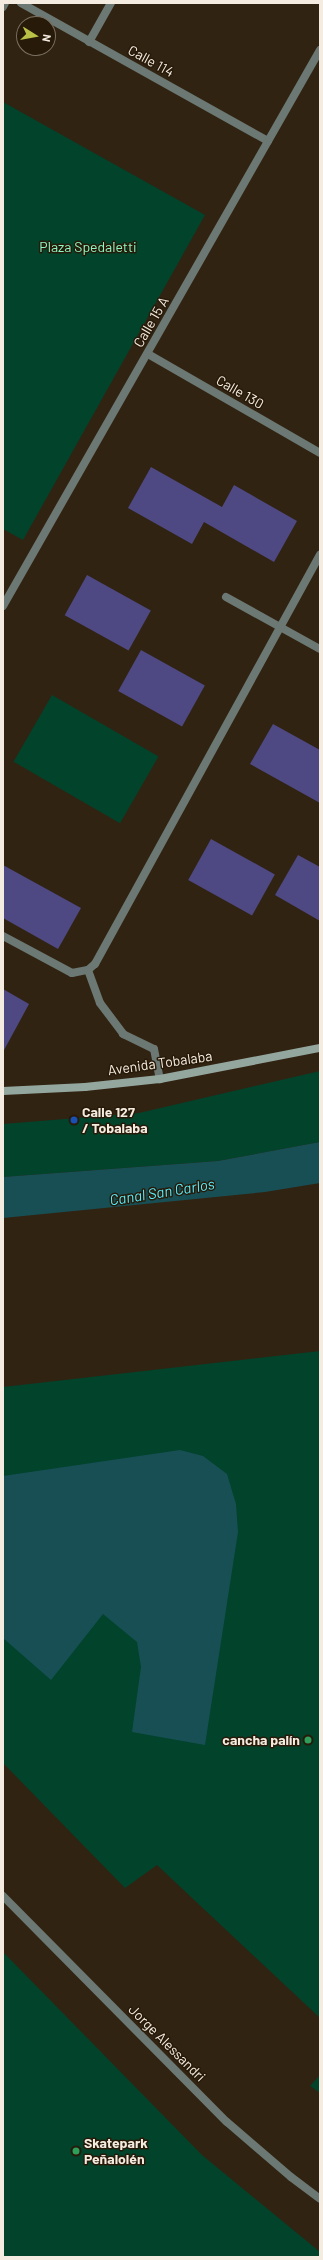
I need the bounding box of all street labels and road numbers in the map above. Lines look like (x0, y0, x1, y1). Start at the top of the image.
street label: Calle 114 (125, 42, 177, 80)
street label: Calle 15 A (130, 294, 172, 350)
street label: Calle 130 (213, 372, 267, 412)
street label: Avenida Tobalaba (107, 1047, 213, 1079)
street label: Jorge Alessandri (125, 2001, 209, 2085)

